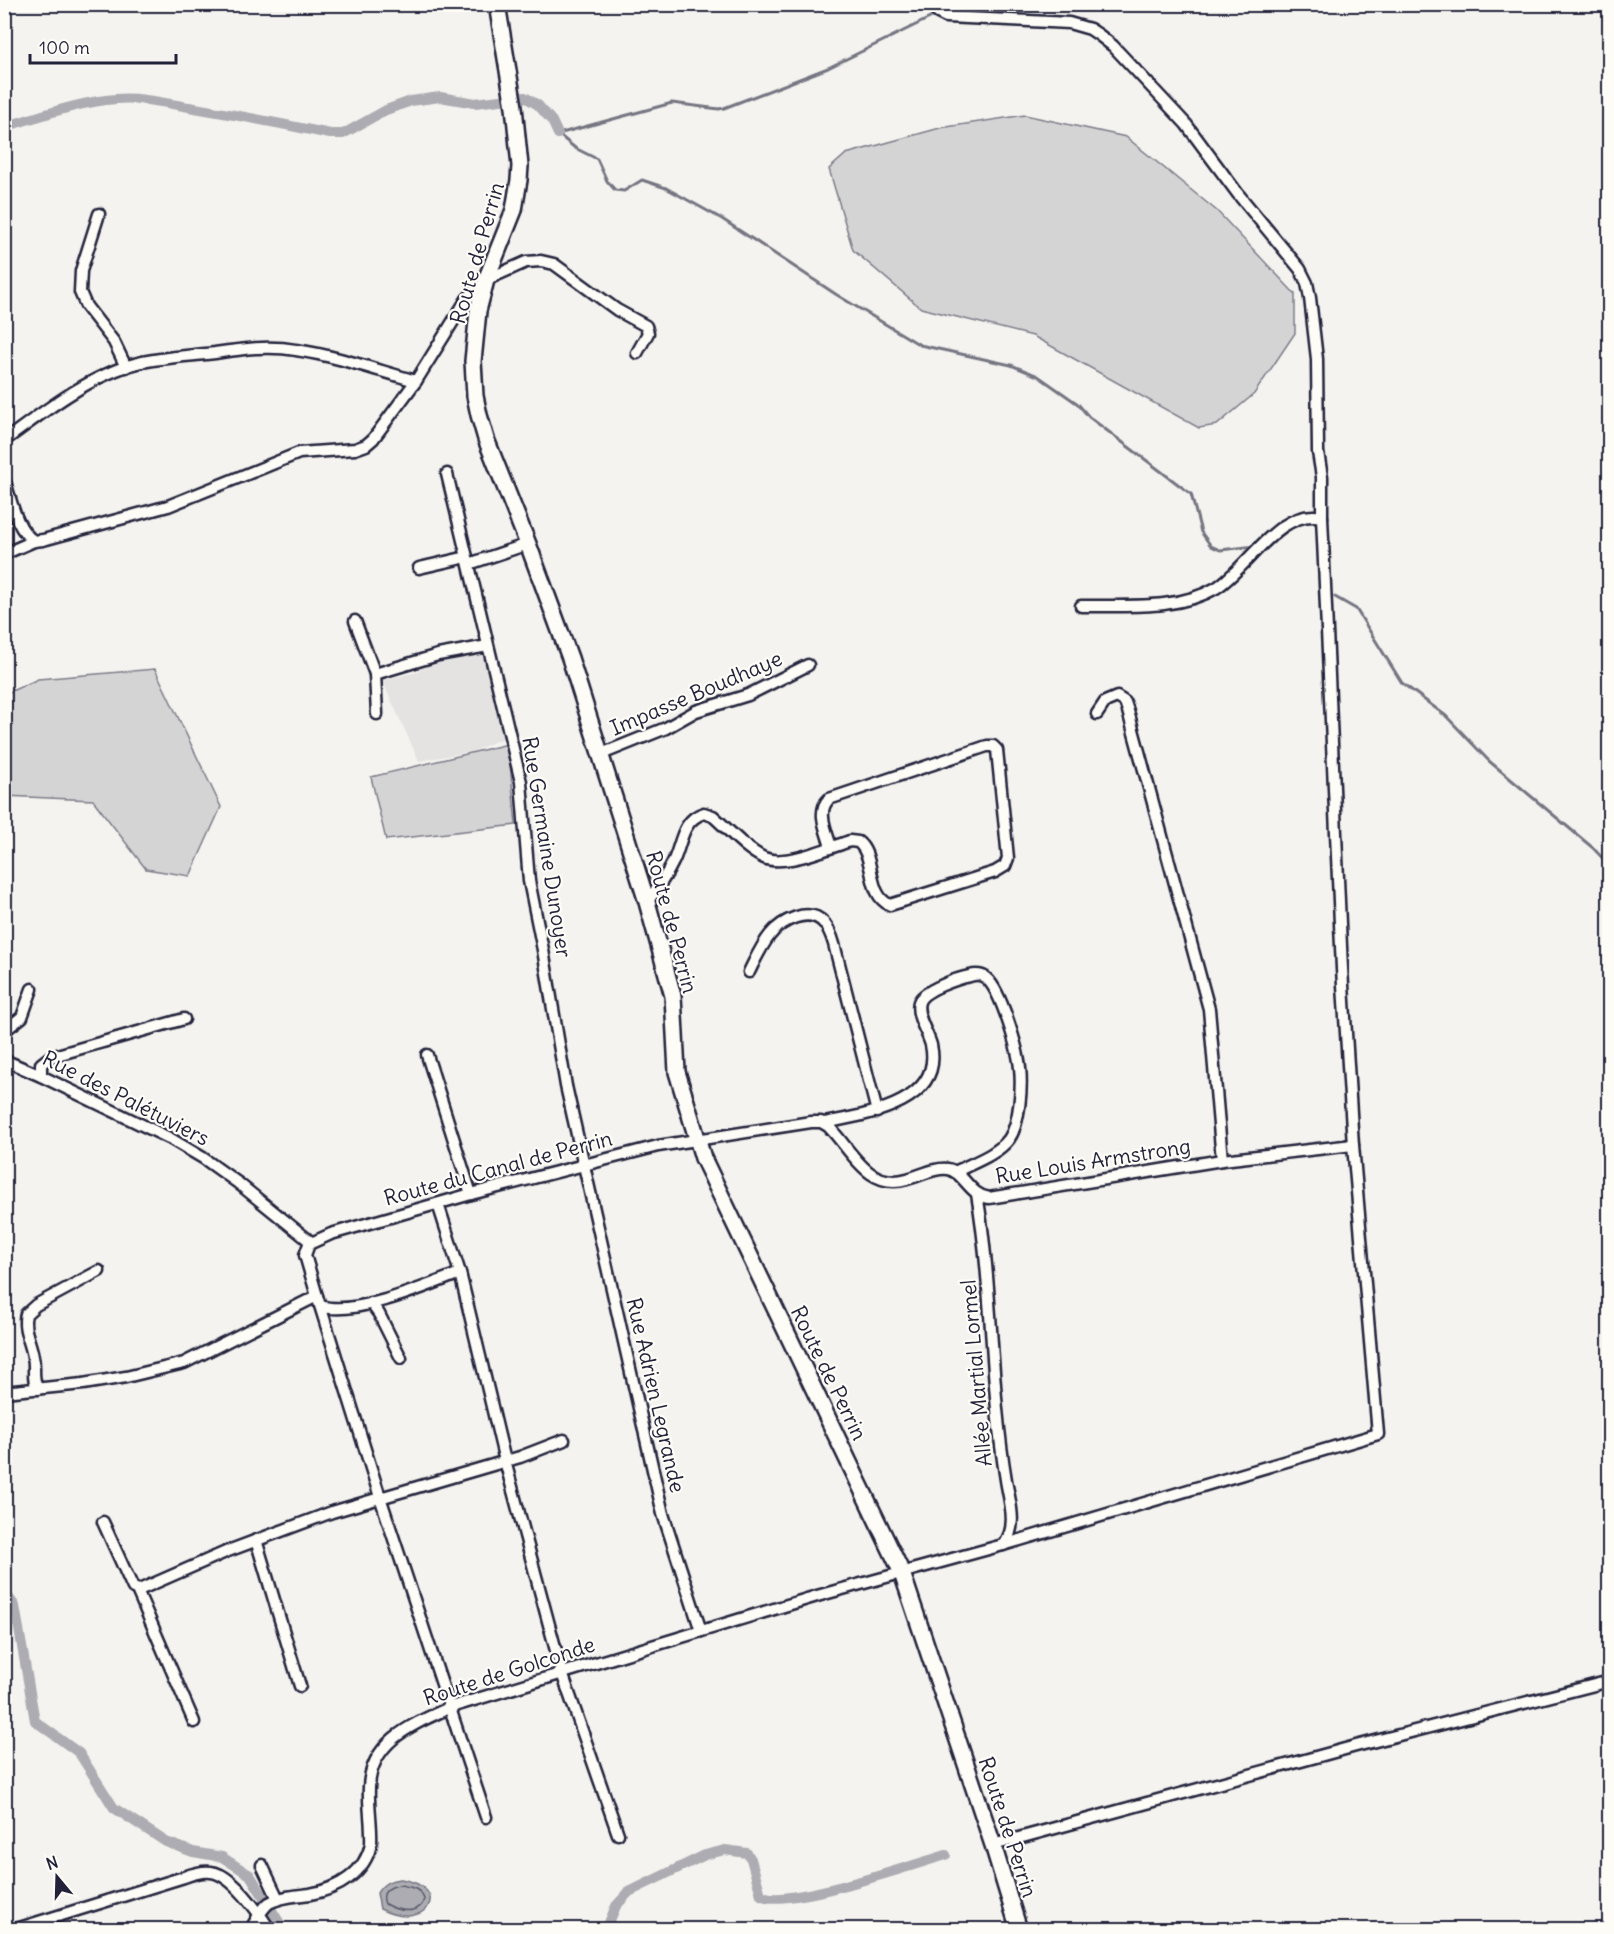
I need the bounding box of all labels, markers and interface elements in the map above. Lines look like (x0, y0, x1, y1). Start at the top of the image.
scale bar (30, 27, 176, 65)
text: 100 m (39, 36, 90, 59)
street label: Route de Perrin (444, 179, 510, 327)
street label: Impasse Boudhaye (606, 645, 786, 741)
street label: Rue Germaine Dunoyer (516, 735, 578, 960)
street label: Route de Perrin (640, 848, 704, 996)
street label: Rue des Palétuviers (38, 1044, 214, 1152)
street label: Route du Canal de Perrin (381, 1125, 615, 1211)
street label: Rue Louis Armstrong (993, 1132, 1193, 1190)
street label: Allée Martial Lormel (954, 1278, 998, 1468)
street label: Rue Adrien Legrande (620, 1295, 692, 1495)
street label: Route de Perrin (785, 1301, 873, 1445)
street label: Route de Golconde (420, 1631, 598, 1711)
street label: Route de Perrin (973, 1753, 1043, 1901)
north arrow (27, 1847, 87, 1907)
text: N (44, 1852, 61, 1874)

